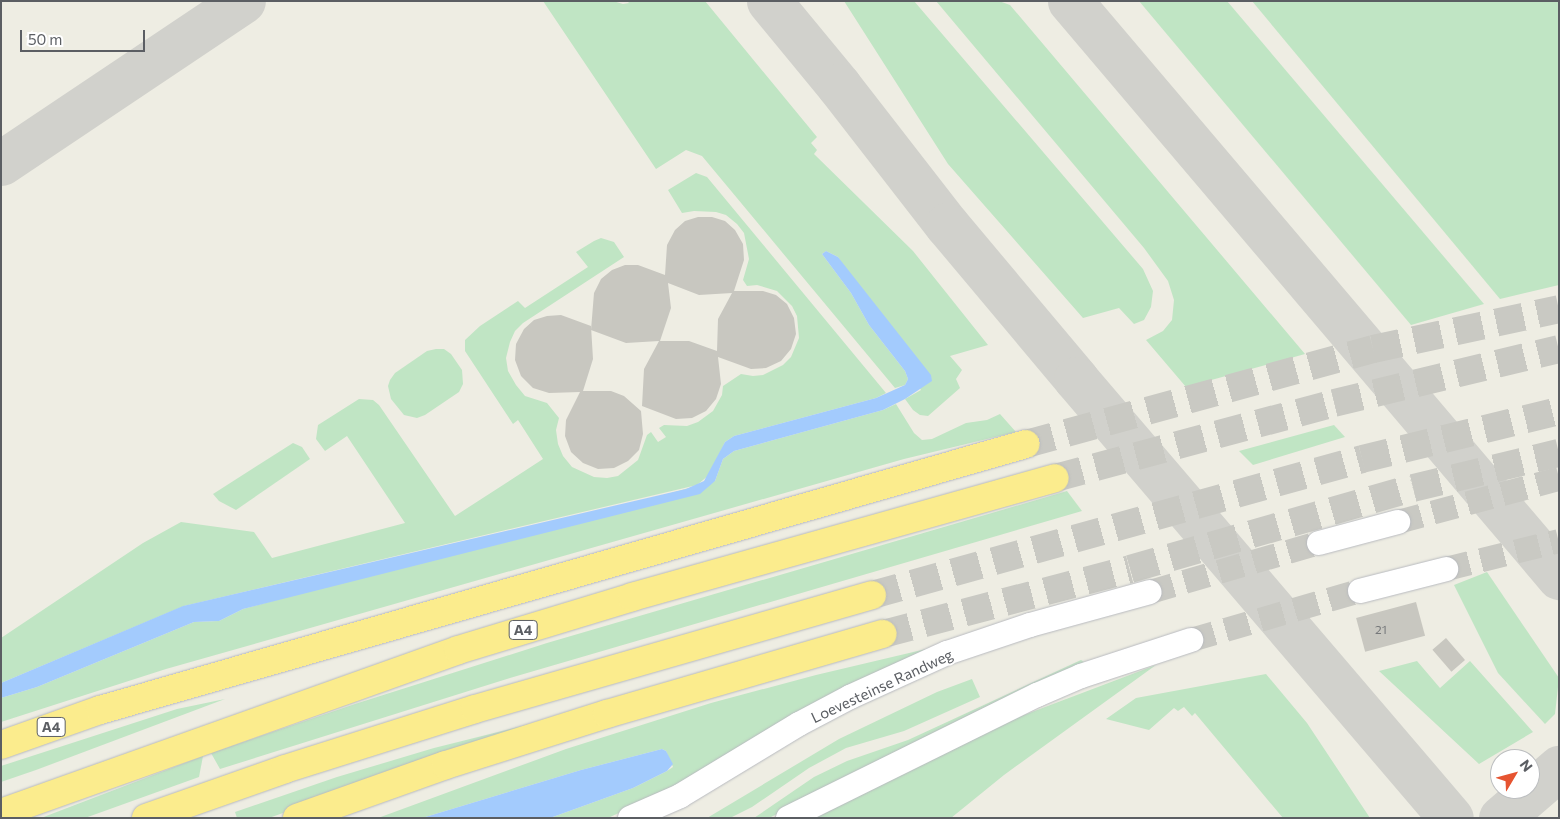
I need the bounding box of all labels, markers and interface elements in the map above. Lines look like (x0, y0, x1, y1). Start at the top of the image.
scale bar (22, 20, 148, 52)
text: 50 m (28, 30, 62, 48)
road number: A4 (508, 618, 538, 642)
house number: 21 (1375, 623, 1387, 637)
street label: Loevesteinse Randweg (808, 645, 956, 727)
road number: A4 (36, 716, 66, 739)
north arrow (1490, 749, 1540, 799)
text: N (1517, 756, 1537, 775)

